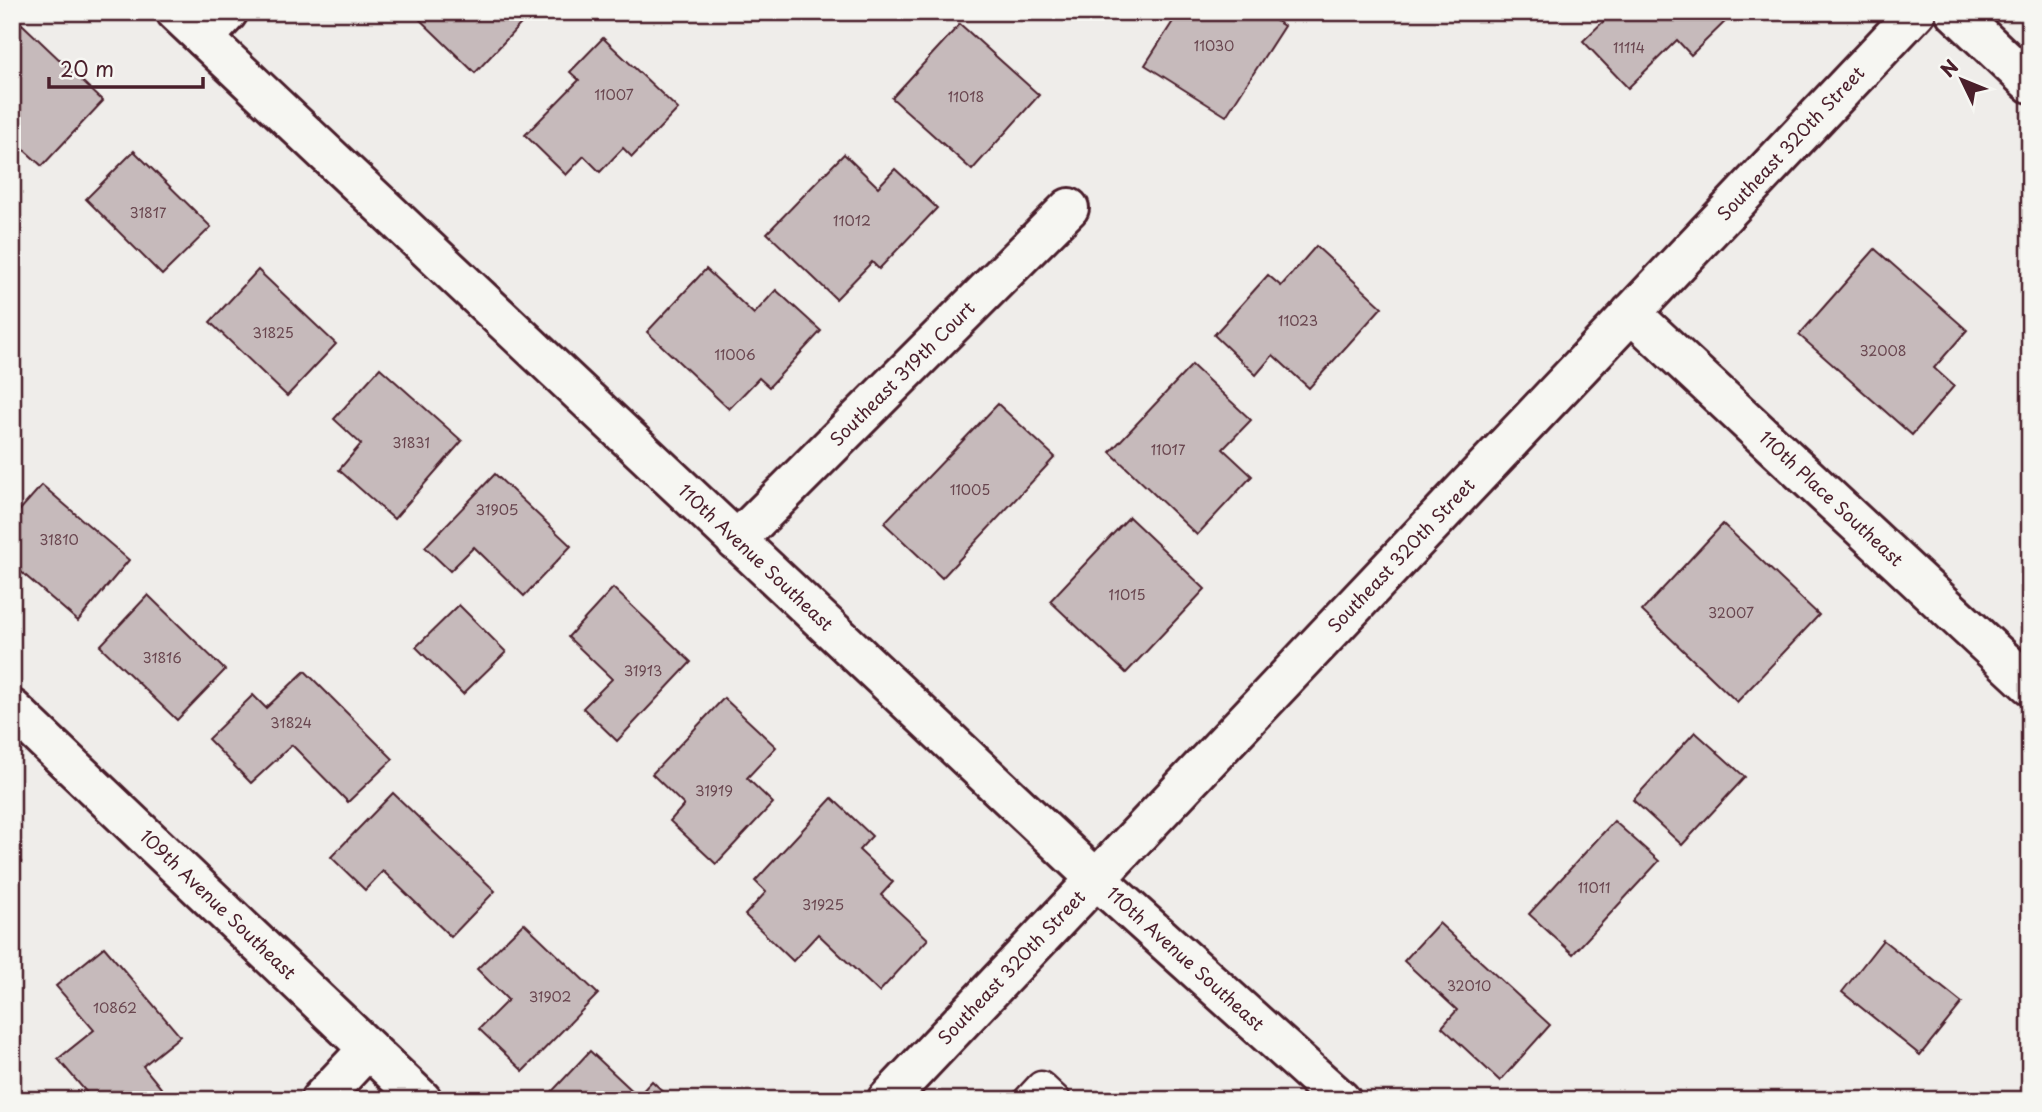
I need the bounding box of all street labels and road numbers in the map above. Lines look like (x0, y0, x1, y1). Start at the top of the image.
street label: Southeast 320th Street (1710, 59, 1870, 226)
street label: Southeast 319th Court (823, 294, 980, 452)
street label: 110th Place Southeast (1754, 424, 1910, 572)
street label: Southeast 320th Street (1321, 471, 1480, 638)
street label: 110th Avenue Southeast (673, 477, 840, 637)
street label: 109th Avenue Southeast (134, 823, 303, 985)
street label: 110th Avenue Southeast (1101, 880, 1271, 1036)
street label: Southeast 320th Street (931, 883, 1091, 1050)

